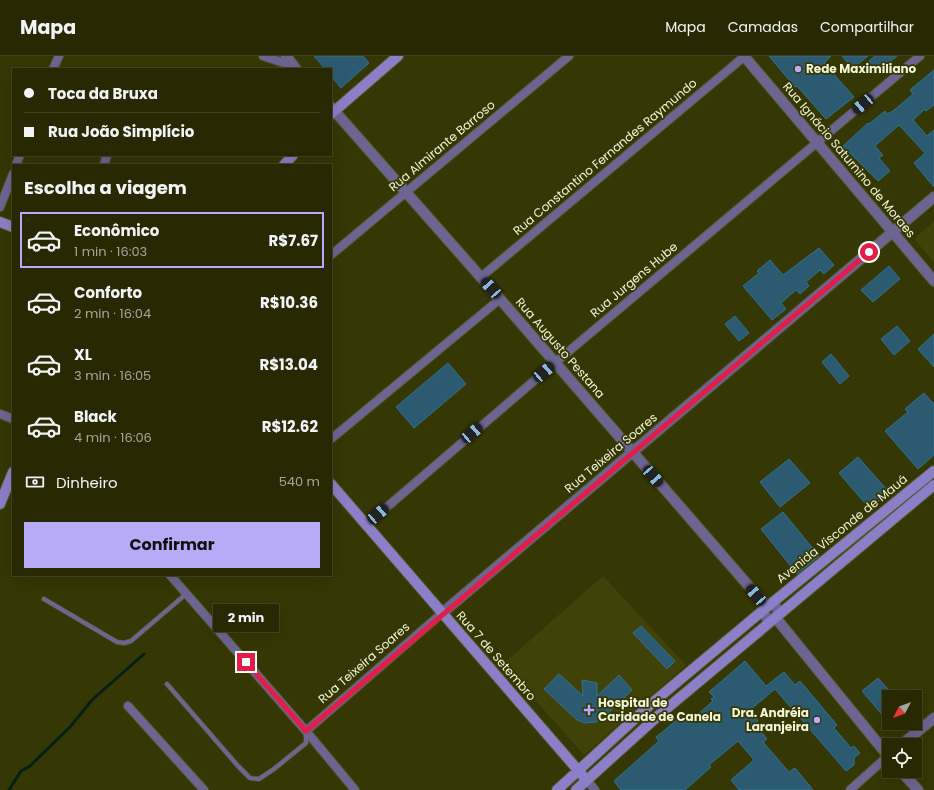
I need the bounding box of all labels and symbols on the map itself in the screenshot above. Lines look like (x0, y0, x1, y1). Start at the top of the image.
place label: Rede Maximiliano (806, 60, 917, 77)
marker: Rede Maximiliano (793, 64, 803, 74)
street label: Rua Constantino Fernandes Raymundo (509, 74, 701, 239)
street label: Rua Ignácio Saturnino de Moraes (779, 78, 920, 241)
car (850, 92, 876, 116)
street label: Rua Almirante Barroso (385, 96, 499, 195)
street label: Rua Jurgens Hube (586, 238, 681, 321)
route start (860, 243, 878, 261)
car (479, 275, 503, 301)
street label: Rua Augusto Pestana (512, 294, 609, 402)
car (531, 360, 557, 384)
street label: Rua Teixeira Soares (561, 409, 661, 496)
car (459, 421, 485, 445)
car (641, 463, 665, 489)
street label: Avenida Visconde de Mauá (773, 470, 911, 587)
car (365, 502, 391, 526)
car (744, 582, 768, 608)
callout: 2 min (213, 604, 279, 632)
street label: Rua 7 de Setembro (453, 607, 540, 704)
street label: Rua Teixeira Soares (314, 618, 413, 707)
route end (237, 653, 255, 671)
north arrow (882, 690, 922, 730)
place label: Hospital de Caridade de Canela (598, 694, 721, 725)
marker: Hospital de Caridade de Canela (583, 704, 595, 716)
place label: Dra. Andréia Laranjeira (732, 704, 809, 735)
marker: Dra. Andréia Laranjeira (812, 715, 822, 725)

